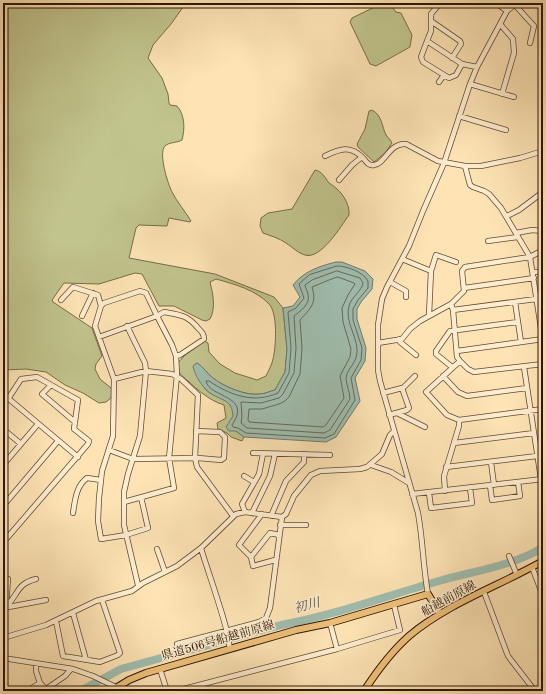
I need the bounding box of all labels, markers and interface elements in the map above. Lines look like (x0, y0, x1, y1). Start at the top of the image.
street label: 船越前原線 (419, 577, 478, 619)
water label: 初川 (292, 595, 323, 616)
street label: 県道506号船越前原線 (160, 617, 276, 663)

